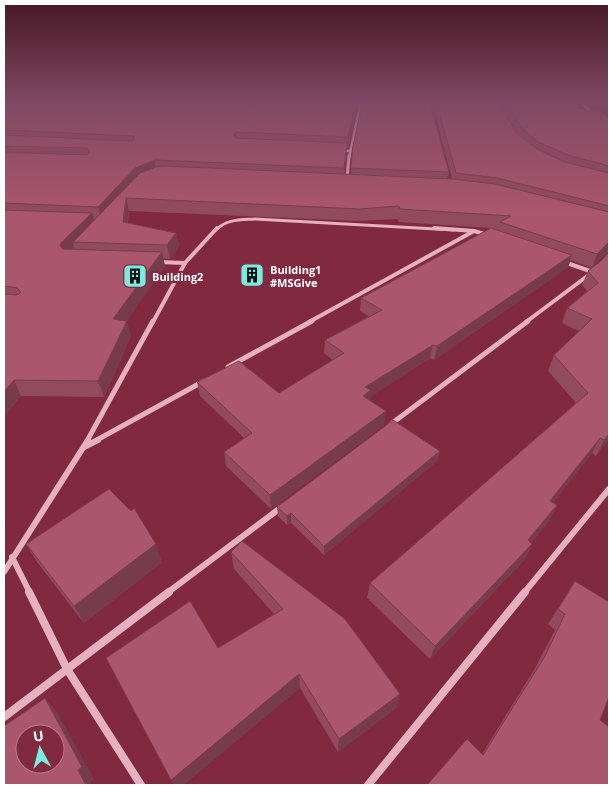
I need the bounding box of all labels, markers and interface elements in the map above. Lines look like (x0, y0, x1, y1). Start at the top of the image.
building icon: Building1 #MSGive (239, 262, 265, 288)
place label: Building1 #MSGive (270, 262, 321, 290)
building icon: Building2 (122, 263, 148, 289)
place label: Building2 (152, 269, 203, 284)
north arrow (15, 724, 65, 774)
text: U (32, 726, 45, 746)

